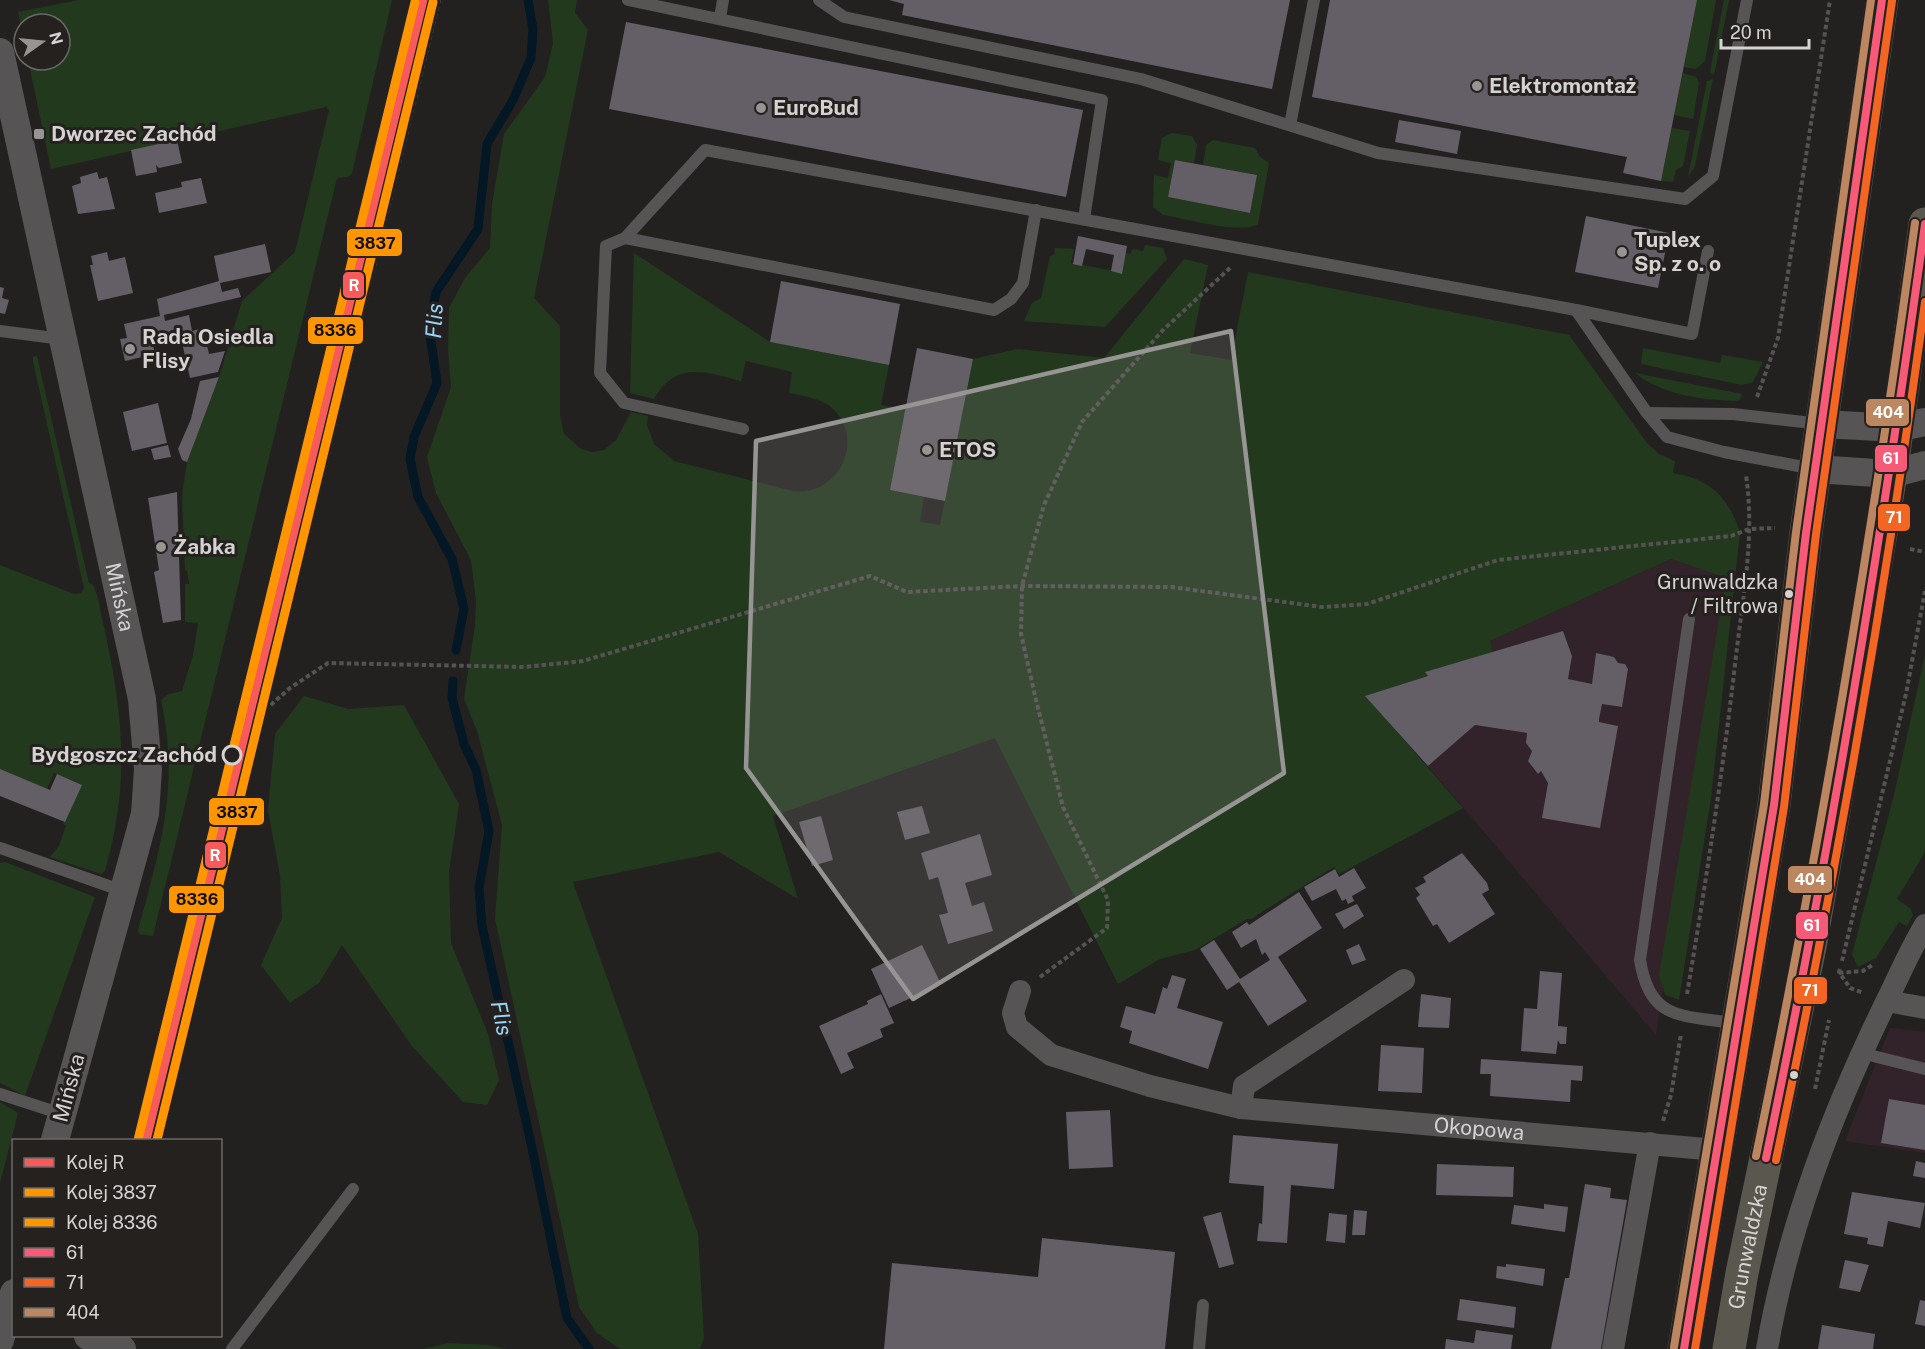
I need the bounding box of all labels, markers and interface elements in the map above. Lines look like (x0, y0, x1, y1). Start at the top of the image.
north arrow (12, 12, 72, 72)
scale bar (1721, 12, 1810, 50)
text: 20 m (1730, 22, 1772, 43)
text: N (45, 30, 67, 47)
place label: Elektromontaż (1489, 73, 1636, 98)
marker: Elektromontaż (1470, 79, 1484, 93)
place label: EuroBud (773, 95, 859, 120)
marker: EuroBud (754, 101, 768, 115)
place label: Dworzec Zachód (51, 121, 217, 146)
marker: Dworzec Zachód (32, 127, 46, 141)
place label: Tuplex Sp. z o. o (1634, 227, 1721, 276)
line badge: 3837 (346, 228, 403, 257)
text: 3837 (354, 234, 396, 253)
marker: Tuplex Sp. z o. o (1615, 245, 1629, 259)
line badge: R (342, 271, 365, 299)
text: R (348, 276, 360, 295)
water label: Flis (420, 302, 448, 339)
line badge: 8336 (307, 316, 364, 345)
text: 8336 (314, 321, 356, 340)
place label: Rada Osiedla Flisy (142, 324, 274, 373)
marker: Rada Osiedla Flisy (123, 342, 137, 356)
line badge: 404 (1865, 398, 1910, 427)
text: 404 (1872, 403, 1904, 422)
place label: ETOS (939, 437, 996, 462)
marker: ETOS (920, 443, 934, 457)
line badge: 61 (1874, 444, 1908, 473)
text: 61 (1882, 449, 1900, 468)
line badge: 71 (1877, 503, 1911, 532)
text: 71 (1885, 508, 1903, 527)
place label: Żabka (173, 534, 236, 559)
marker: Żabka (154, 540, 168, 554)
street label: Mińska (100, 560, 140, 634)
place label: Grunwaldzka / Filtrowa (1657, 570, 1778, 618)
marker: Grunwaldzka / Filtrowa (1783, 588, 1795, 600)
place label: Bydgoszcz Zachód (31, 742, 217, 767)
marker: Bydgoszcz Zachód (222, 745, 242, 765)
line badge: 3837 (208, 797, 265, 826)
text: 3837 (216, 803, 258, 822)
line badge: R (204, 841, 227, 869)
text: R (209, 846, 221, 865)
line badge: 404 (1787, 865, 1833, 894)
text: 404 (1794, 870, 1826, 889)
line badge: 8336 (168, 885, 225, 914)
text: 8336 (176, 890, 218, 909)
line badge: 61 (1795, 911, 1829, 940)
text: 61 (1803, 916, 1821, 935)
line badge: 71 (1793, 976, 1828, 1005)
text: 71 (1801, 981, 1819, 1000)
water label: Flis (486, 998, 518, 1038)
street label: Mińska (47, 1051, 90, 1125)
unlabelled marker (1788, 1069, 1800, 1081)
street label: Okopowa (1433, 1112, 1525, 1145)
legend (12, 1139, 222, 1337)
text: Kolej R (66, 1152, 124, 1173)
text: Kolej 3837 (66, 1182, 157, 1203)
street label: Grunwaldzka (1723, 1182, 1772, 1311)
text: Kolej 8336 (66, 1212, 157, 1233)
text: 61 (66, 1242, 85, 1263)
text: 71 (66, 1272, 85, 1293)
text: 404 (66, 1302, 100, 1323)

